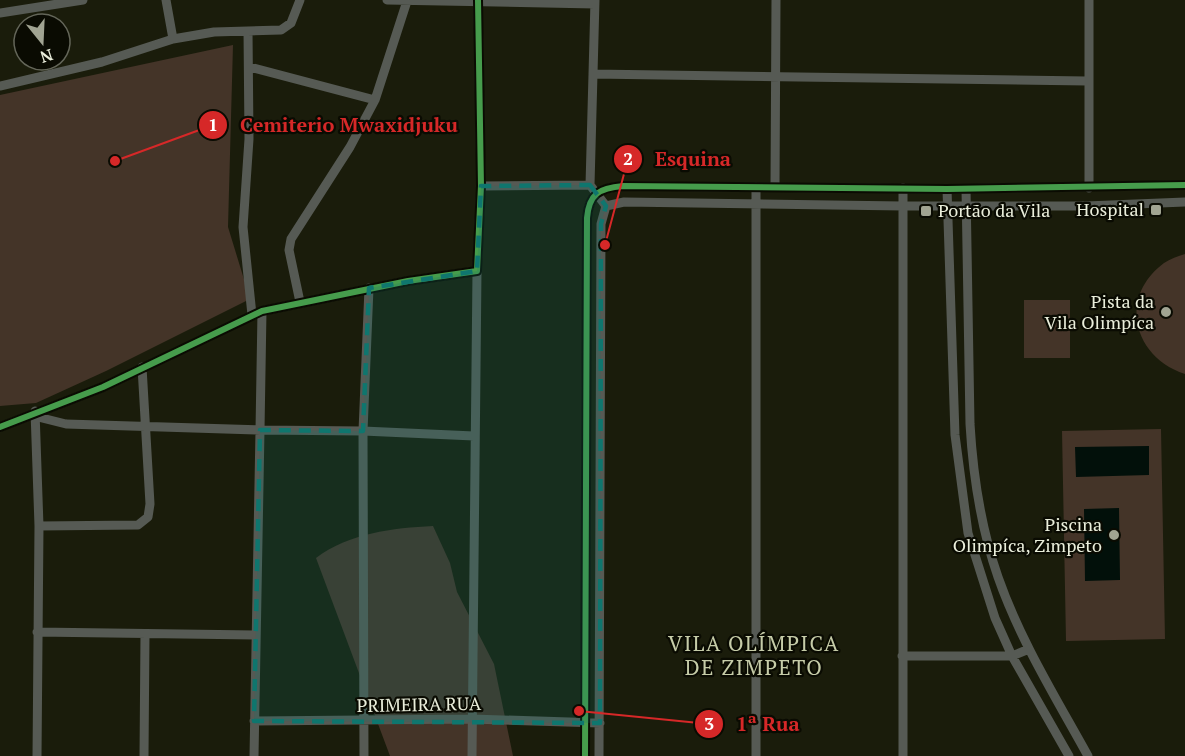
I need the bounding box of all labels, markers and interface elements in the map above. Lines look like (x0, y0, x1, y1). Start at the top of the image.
north arrow (12, 12, 72, 72)
text: N (37, 44, 56, 69)
callout: Cemiterio Mwaxidjuku (198, 106, 470, 144)
text: Cemiterio Mwaxidjuku (240, 111, 459, 138)
text: 1 (208, 112, 218, 136)
callout: Esquina (613, 140, 743, 178)
text: Esquina (655, 145, 731, 172)
text: 2 (623, 146, 633, 170)
place label: Hospital (1076, 197, 1144, 221)
place label: Portão da Vila (938, 198, 1050, 222)
marker: Hospital (1149, 203, 1163, 217)
marker: Portão da Vila (919, 204, 933, 218)
place label: Pista da Vila Olimpíca (1045, 289, 1154, 334)
marker: Pista da Vila Olimpíca (1159, 305, 1173, 319)
place label: Piscina Olimpíca, Zimpeto (953, 512, 1102, 557)
marker: Piscina Olimpíca, Zimpeto (1107, 528, 1121, 542)
district label: VILA OLÍMPICA DE ZIMPETO (668, 629, 840, 681)
street label: PRIMEIRA RUA (356, 691, 482, 717)
callout: 1ª Rua (694, 705, 812, 743)
text: 1ª Rua (736, 710, 800, 737)
text: 3 (704, 711, 714, 735)

